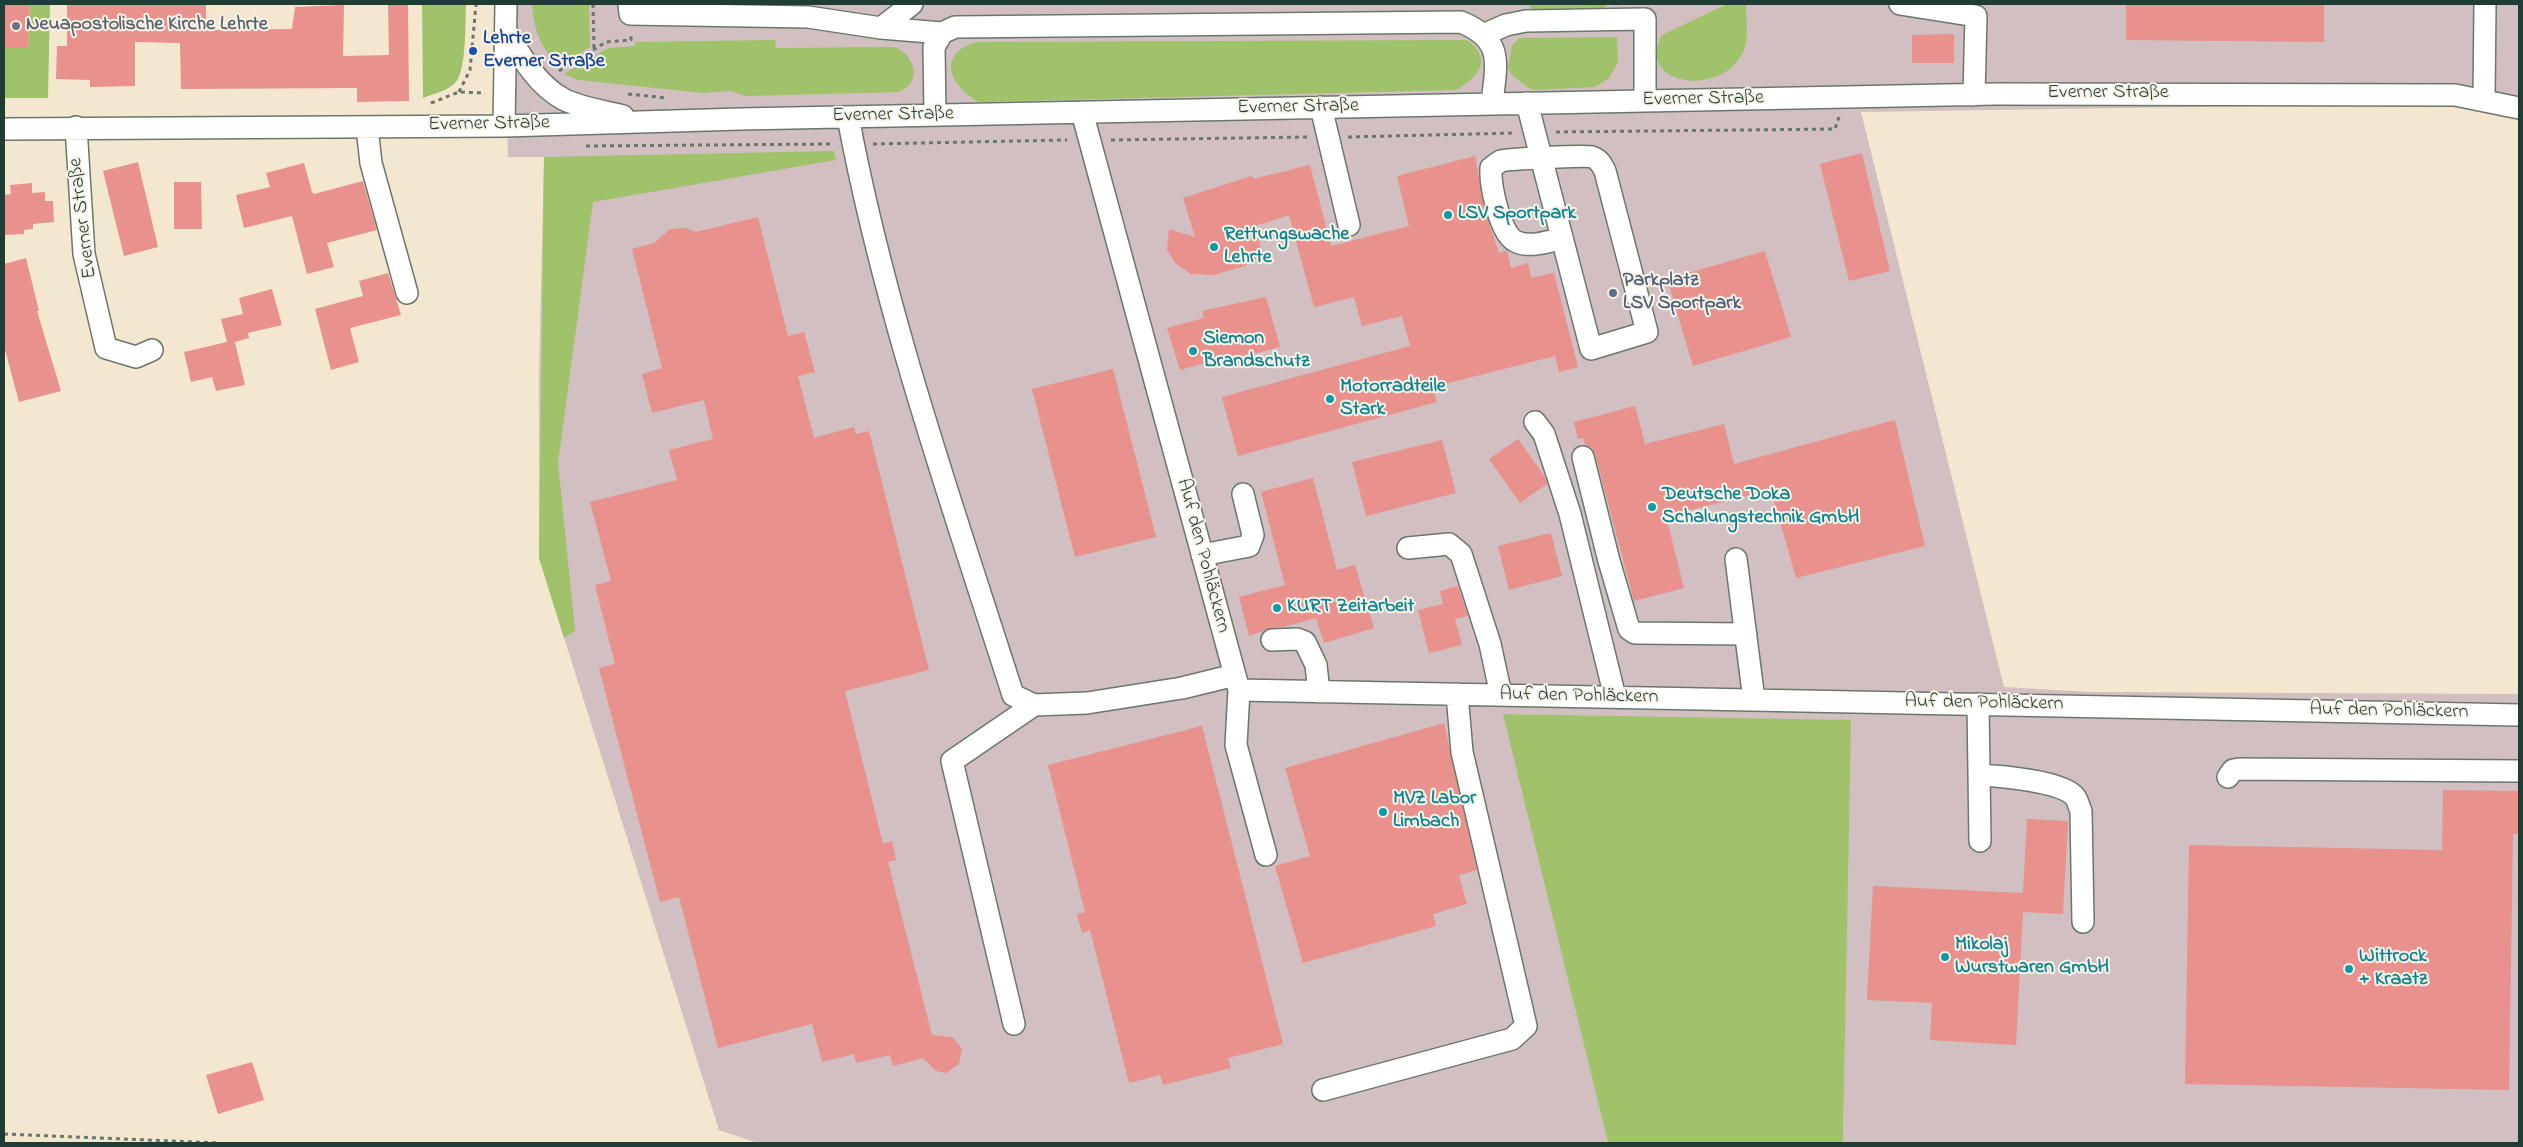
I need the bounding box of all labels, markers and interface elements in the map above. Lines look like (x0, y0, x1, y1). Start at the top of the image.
place label: Neuapostolische Kirche Lehrte (26, 14, 268, 38)
marker: Neuapostolische Kirche Lehrte (10, 20, 22, 32)
place label: Lehrte Everner Straße (483, 28, 605, 75)
marker: Lehrte Everner Straße (467, 45, 479, 57)
street label: Everner Straße (2047, 82, 2169, 106)
street label: Everner Straße (1642, 87, 1764, 113)
street label: Everner Straße (1237, 95, 1359, 121)
street label: Everner Straße (832, 103, 954, 129)
street label: Everner Straße (428, 112, 550, 138)
street label: Everner Straße (65, 156, 103, 280)
place label: LSV Sportpark (1458, 203, 1576, 227)
marker: LSV Sportpark (1442, 209, 1454, 221)
place label: Rettungswache Lehrte (1224, 224, 1349, 271)
marker: Rettungswache Lehrte (1208, 241, 1220, 253)
place label: Parkplatz LSV Sportpark (1623, 270, 1741, 317)
marker: Parkplatz LSV Sportpark (1607, 287, 1619, 299)
place label: Siemon Brandschutz (1203, 328, 1310, 375)
marker: Siemon Brandschutz (1187, 345, 1199, 357)
place label: Motorradteile Stark (1340, 376, 1446, 423)
marker: Motorradteile Stark (1324, 393, 1336, 405)
street label: Auf den Pohläckern (1170, 476, 1234, 636)
place label: Deutsche Doka Schalungstechnik GmbH (1662, 484, 1859, 531)
marker: Deutsche Doka Schalungstechnik GmbH (1646, 501, 1658, 513)
place label: KURT Zeitarbeit (1287, 596, 1414, 620)
marker: KURT Zeitarbeit (1271, 602, 1283, 614)
street label: Auf den Pohläckern (1499, 684, 1659, 710)
street label: Auf den Pohläckern (1904, 691, 2064, 717)
street label: Auf den Pohläckern (2309, 699, 2469, 725)
place label: MVZ Labor Limbach (1393, 788, 1476, 835)
marker: MVZ Labor Limbach (1377, 806, 1389, 818)
place label: Mikolaj Wurstwaren GmbH (1955, 934, 2109, 981)
place label: Wittrock + Kraatz (2359, 946, 2427, 993)
marker: Mikolaj Wurstwaren GmbH (1939, 951, 1951, 963)
marker: Wittrock + Kraatz (2343, 963, 2355, 975)

